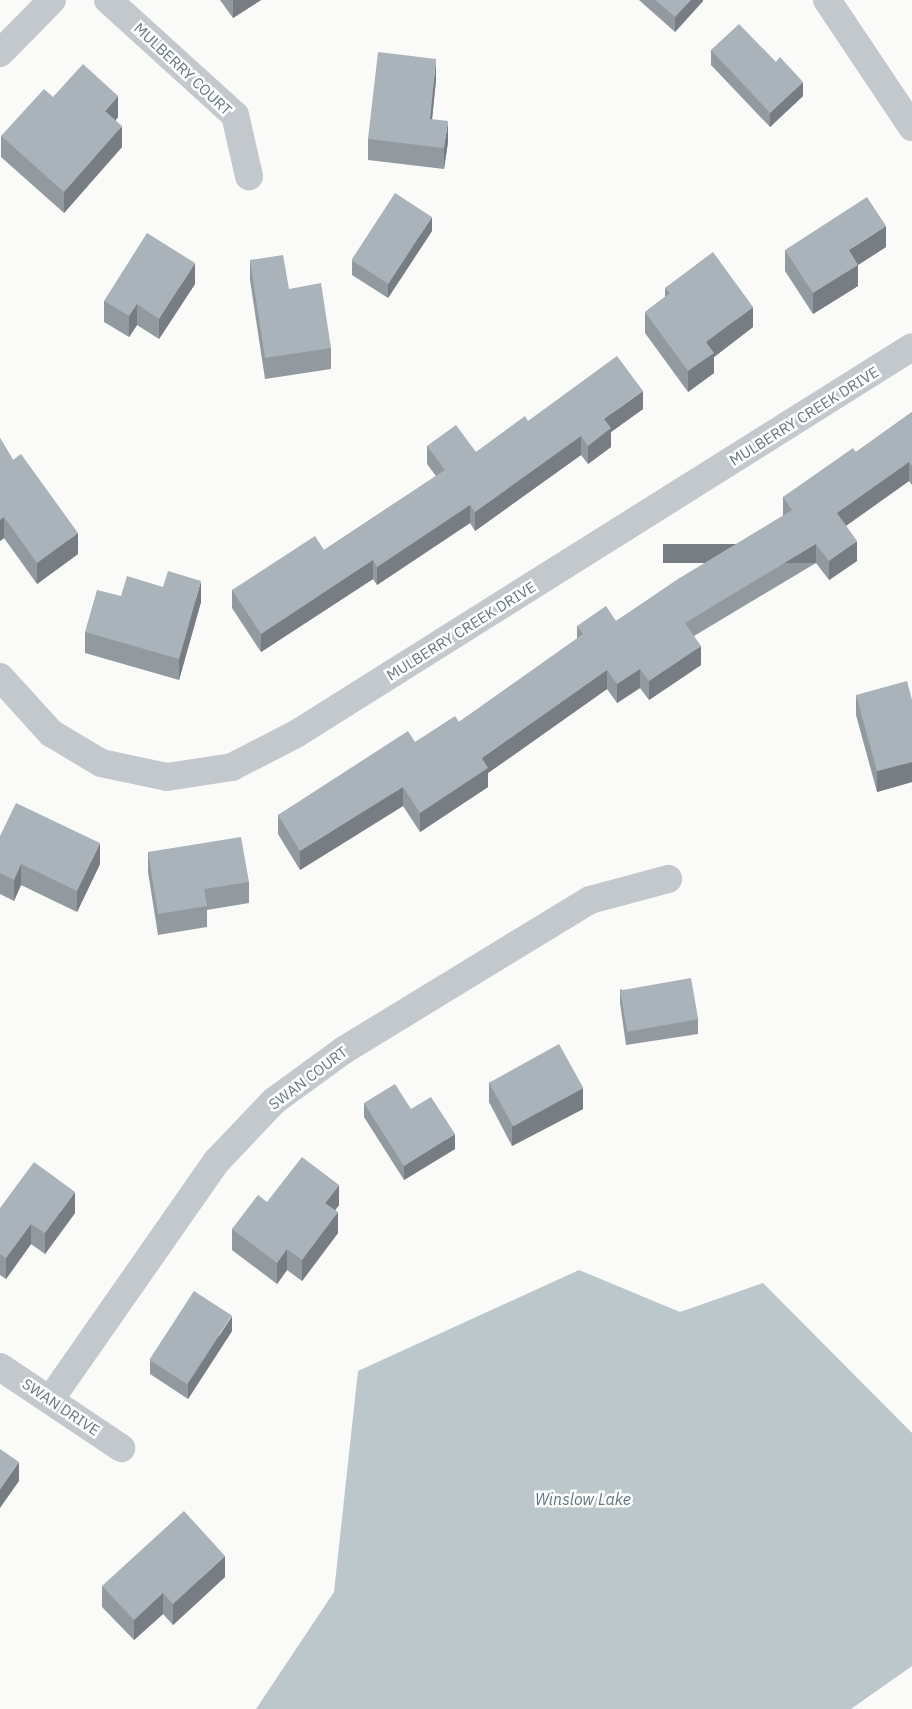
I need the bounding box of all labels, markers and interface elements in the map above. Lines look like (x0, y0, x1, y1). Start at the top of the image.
street label: MULBERRY COURT (130, 19, 236, 119)
street label: MULBERRY CREEK DRIVE (726, 363, 882, 469)
street label: MULBERRY CREEK DRIVE (383, 578, 539, 684)
street label: SWAN COURT (265, 1043, 351, 1113)
street label: SWAN DRIVE (19, 1375, 103, 1439)
water label: Winslow Lake (535, 1489, 631, 1509)

